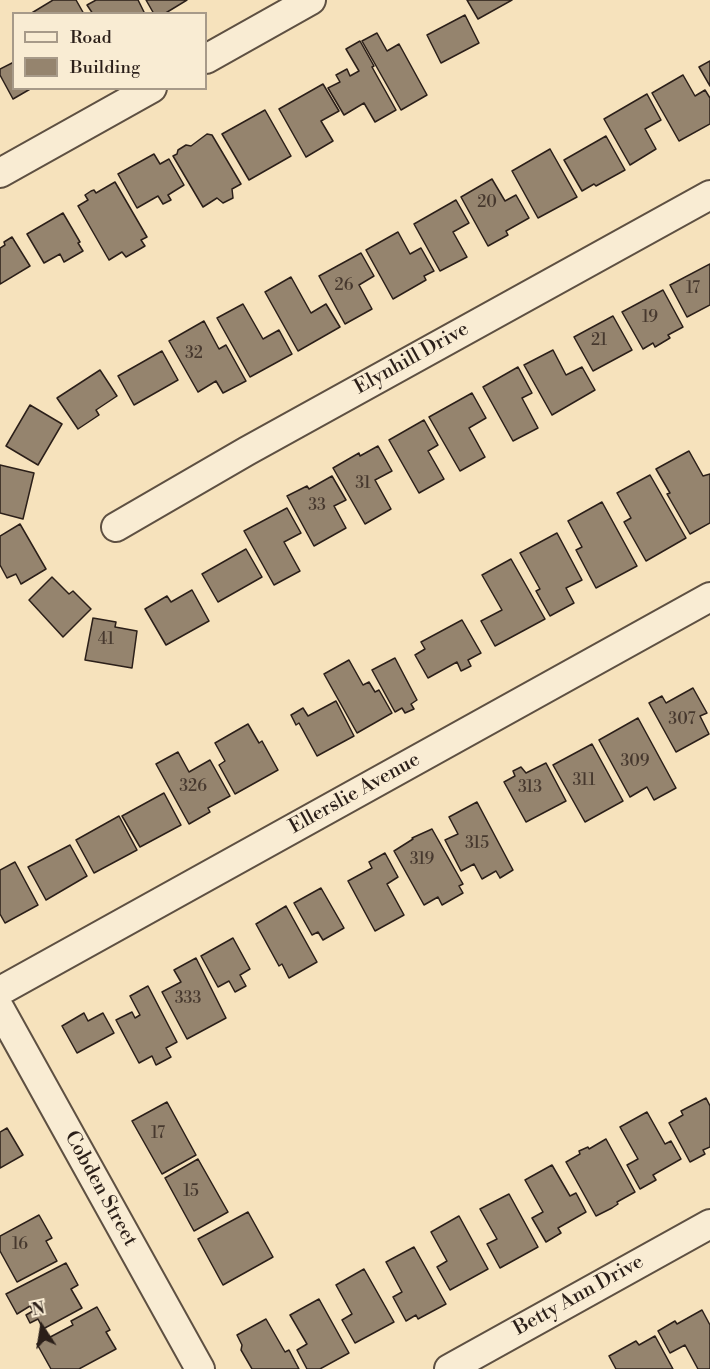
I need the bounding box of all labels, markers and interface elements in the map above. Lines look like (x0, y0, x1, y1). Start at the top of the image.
legend (12, 12, 207, 90)
text: Road (70, 26, 112, 49)
text: Building (70, 56, 140, 79)
house number: 20 (477, 193, 497, 213)
house number: 26 (335, 276, 353, 296)
house number: 17 (686, 279, 700, 299)
house number: 19 (642, 308, 658, 328)
street label: Elynhill Drive (351, 318, 473, 400)
house number: 21 (591, 331, 607, 351)
house number: 32 (185, 344, 203, 364)
house number: 31 (355, 474, 371, 494)
house number: 33 (308, 496, 326, 516)
house number: 41 (98, 630, 114, 650)
house number: 307 (668, 710, 696, 730)
street label: Ellerslie Avenue (285, 748, 425, 840)
house number: 309 (620, 752, 650, 772)
house number: 311 (573, 771, 595, 791)
house number: 326 (179, 777, 207, 797)
house number: 313 (518, 778, 542, 798)
house number: 315 (465, 834, 489, 854)
house number: 319 (410, 850, 434, 870)
house number: 333 (175, 989, 201, 1009)
house number: 17 (151, 1124, 165, 1144)
street label: Cobden Street (58, 1127, 142, 1251)
house number: 15 (183, 1182, 199, 1202)
house number: 16 (12, 1235, 28, 1255)
street label: Betty Ann Drive (510, 1250, 648, 1342)
north arrow (12, 1297, 72, 1357)
text: N (30, 1298, 47, 1320)

